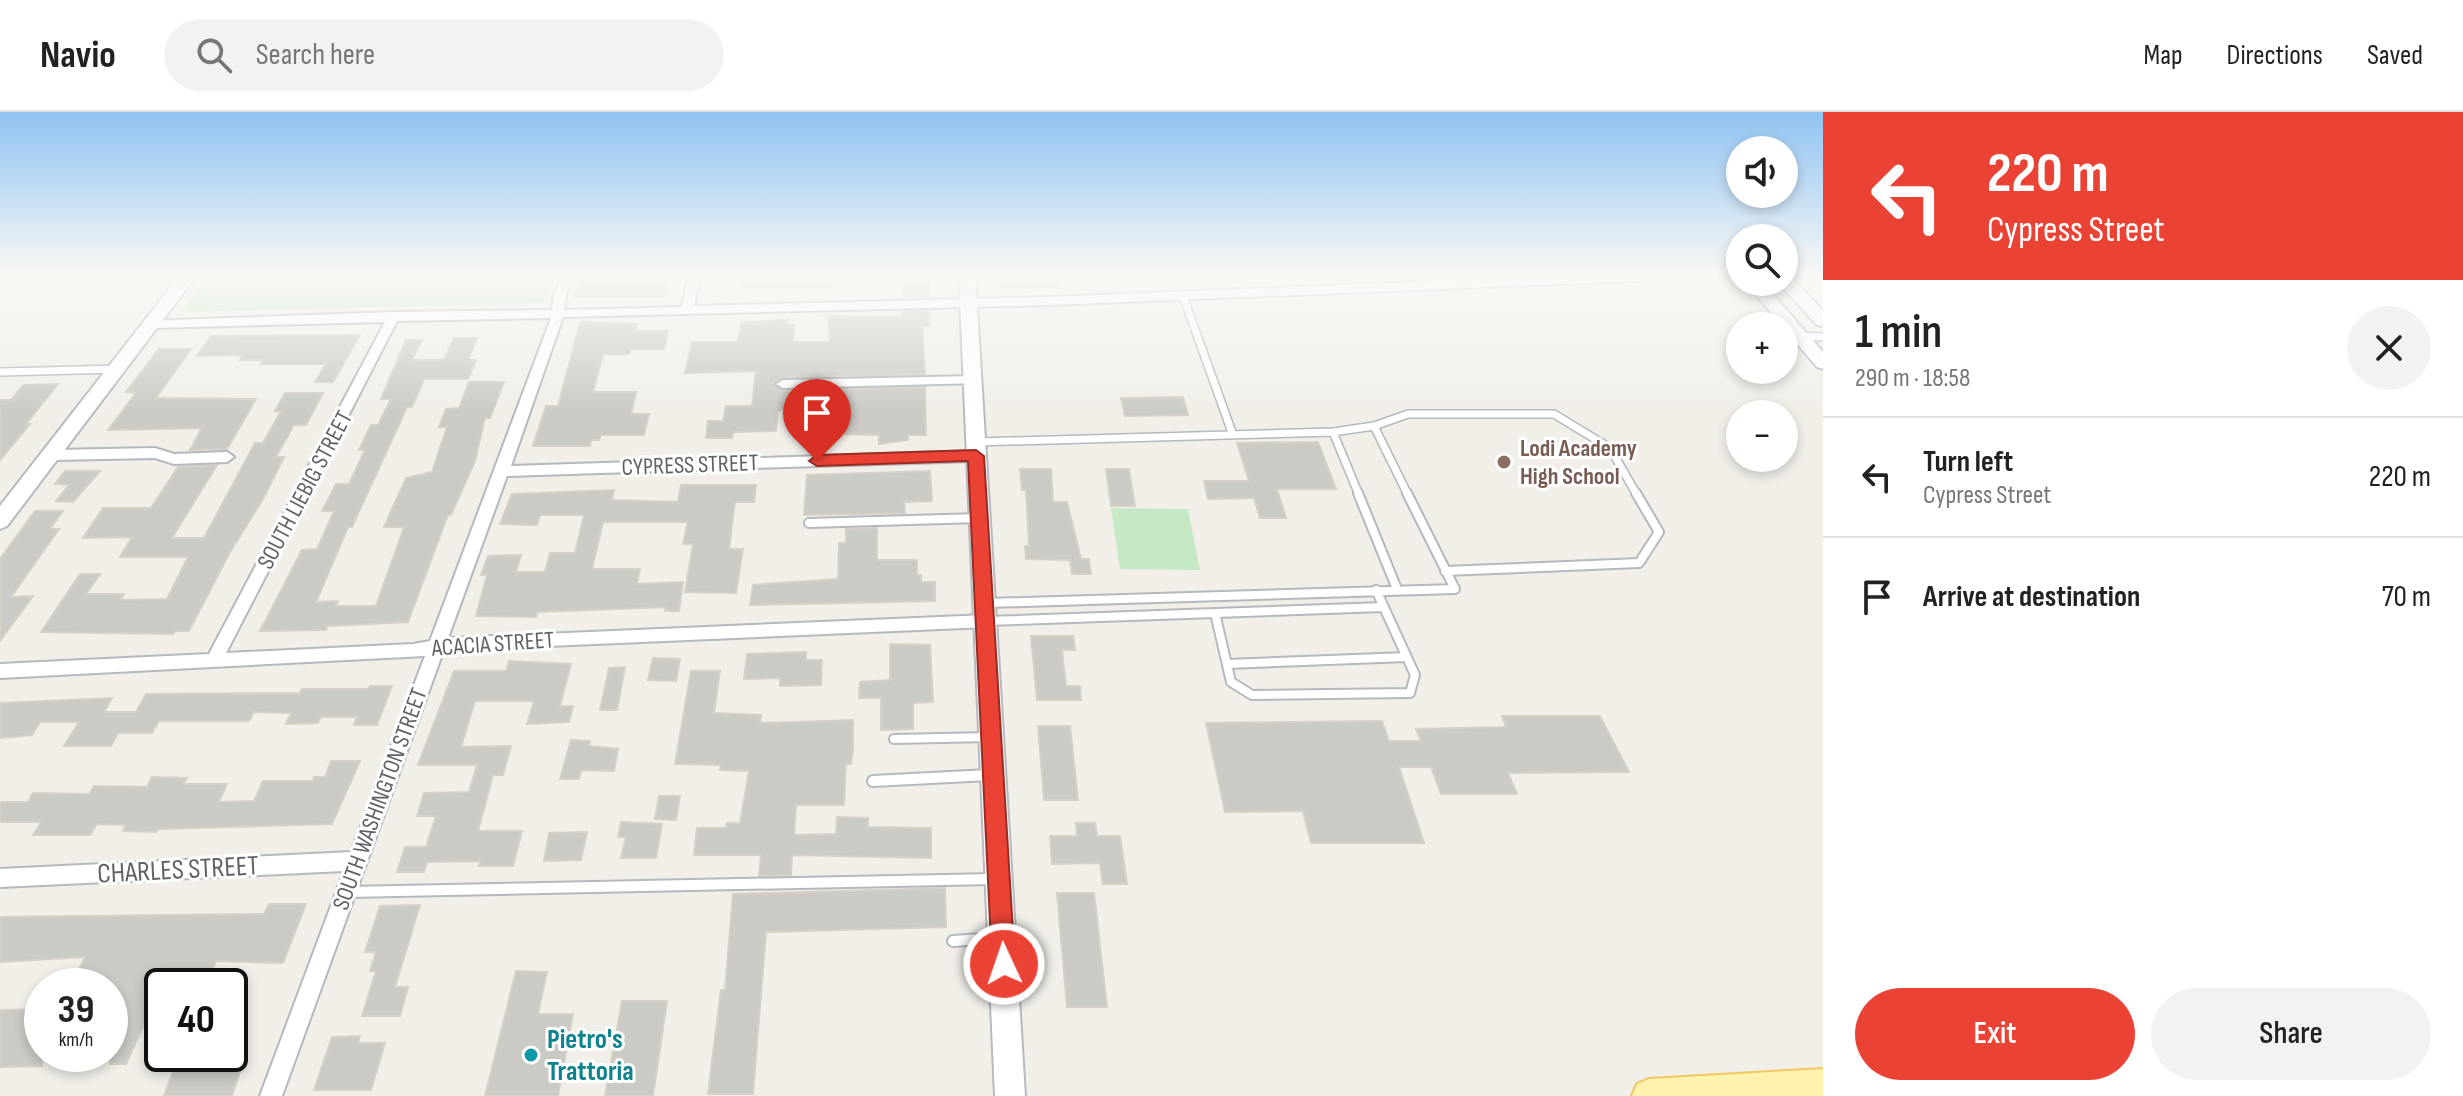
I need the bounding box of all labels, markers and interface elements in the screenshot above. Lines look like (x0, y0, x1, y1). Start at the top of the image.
search box (164, 19, 724, 91)
text: Navio (40, 33, 116, 78)
icon: search (192, 33, 236, 77)
text: Search here (256, 37, 375, 73)
text: Map (2144, 39, 2183, 72)
text: Directions (2227, 39, 2323, 72)
text: Saved (2367, 39, 2423, 72)
map controls (1726, 136, 1798, 472)
button: sound (1726, 136, 1798, 208)
text: 220 m (1987, 141, 2109, 208)
icon: left (1855, 144, 1959, 248)
text: Cypress Street (1987, 209, 2165, 252)
button: search (1726, 224, 1798, 296)
text: 1 min (1855, 304, 1942, 361)
button: close (2347, 306, 2431, 390)
button: + (1726, 312, 1798, 384)
text: 290 m · 18:58 (1855, 363, 1970, 394)
pin (783, 379, 851, 461)
icon: arrive (795, 391, 839, 435)
button: − (1726, 400, 1798, 472)
street label: SOUTH LIEBIG STREET (251, 406, 359, 574)
place label: Lodi Academy High School (1520, 434, 1637, 491)
text: Turn left (1923, 444, 2013, 480)
street label: CYPRESS STREET (621, 448, 759, 482)
marker: Lodi Academy High School (1495, 453, 1513, 471)
icon: left (1855, 455, 1899, 499)
text: 220 m (2369, 459, 2431, 495)
text: Cypress Street (1923, 480, 2051, 511)
icon: arrive (1855, 575, 1899, 619)
text: Arrive at destination (1923, 579, 2140, 615)
text: 70 m (2382, 579, 2431, 615)
street label: ACACIA STREET (430, 625, 556, 663)
street label: SOUTH WASHINGTON STREET (326, 684, 434, 914)
street label: CHARLES STREET (96, 849, 260, 891)
position arrow (962, 922, 1046, 1006)
speed limit sign: 40 (144, 968, 248, 1072)
text: 39 (58, 986, 94, 1034)
button: Exit (1855, 988, 2135, 1080)
button: Share (2151, 988, 2431, 1080)
place label: Pietro's Trattoria (547, 1023, 634, 1088)
text: km/h (59, 1028, 93, 1052)
marker: Pietro's Trattoria (522, 1046, 540, 1064)

